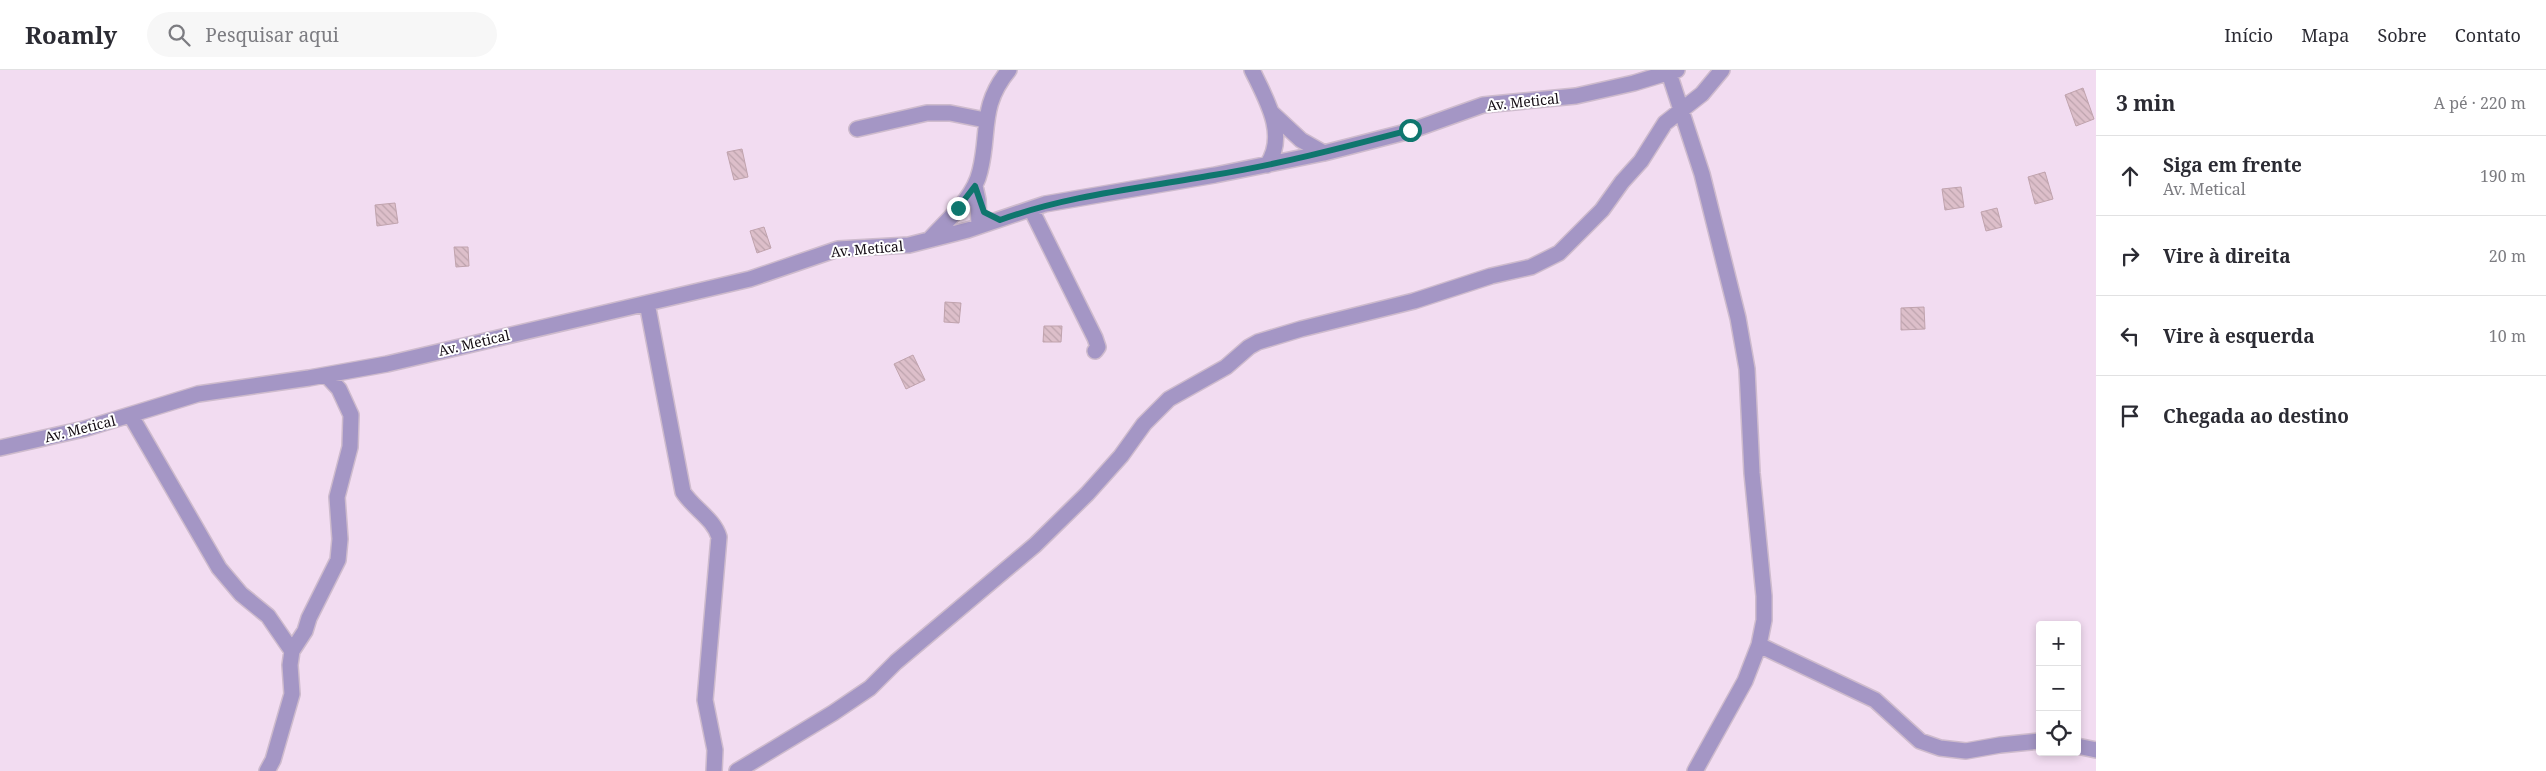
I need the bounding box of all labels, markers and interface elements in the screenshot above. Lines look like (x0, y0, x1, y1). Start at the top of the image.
search box (147, 12, 497, 57)
text: Roamly (25, 18, 117, 51)
icon: search (165, 21, 193, 49)
text: Pesquisar aqui (205, 22, 339, 48)
text: Início (2224, 23, 2273, 47)
text: Mapa (2301, 23, 2349, 47)
text: Sobre (2377, 23, 2427, 47)
text: Contato (2455, 23, 2521, 47)
street label: Av. Metical (1486, 88, 1561, 115)
text: 3 min (2116, 89, 2175, 117)
text: A pé · 220 m (2434, 92, 2526, 114)
route start (1399, 119, 1422, 142)
text: Siga em frente (2163, 152, 2302, 178)
icon: ahead (2116, 162, 2144, 190)
text: 190 m (2480, 165, 2526, 187)
text: Av. Metical (2163, 178, 2246, 200)
route end (947, 197, 970, 220)
street label: Av. Metical (830, 236, 905, 261)
icon: right (2116, 242, 2144, 270)
text: Vire à direita (2163, 243, 2291, 269)
text: 20 m (2489, 245, 2526, 267)
icon: left (2116, 322, 2144, 350)
text: Vire à esquerda (2163, 323, 2315, 349)
street label: Av. Metical (436, 325, 512, 360)
text: 10 m (2489, 325, 2526, 347)
icon: arrive (2116, 402, 2144, 430)
text: Chegada ao destino (2163, 403, 2349, 429)
street label: Av. Metical (42, 410, 118, 446)
map controls (2036, 621, 2081, 756)
button: + (2036, 621, 2081, 666)
button: − (2036, 666, 2081, 711)
button: locate (2036, 711, 2081, 756)

